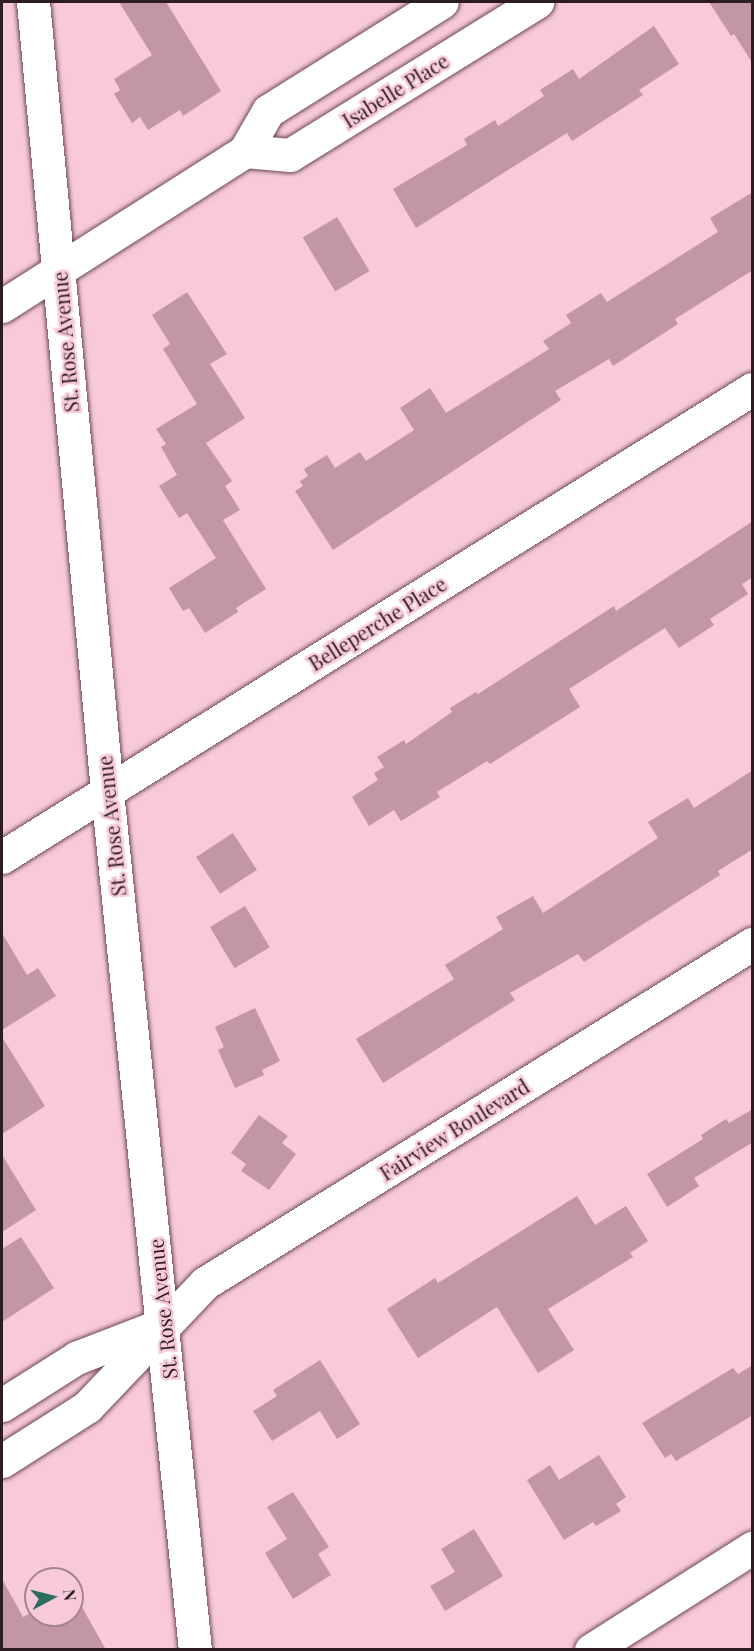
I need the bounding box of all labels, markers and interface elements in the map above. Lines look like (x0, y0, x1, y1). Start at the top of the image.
street label: Isabelle Place (338, 48, 452, 132)
street label: St. Rose Avenue (47, 270, 83, 414)
street label: Belleperche Place (304, 571, 450, 675)
street label: St. Rose Avenue (92, 754, 130, 898)
street label: Fairview Boulevard (375, 1073, 533, 1185)
street label: St. Rose Avenue (143, 1237, 181, 1381)
north arrow (24, 1567, 84, 1627)
text: N (59, 1588, 82, 1602)

